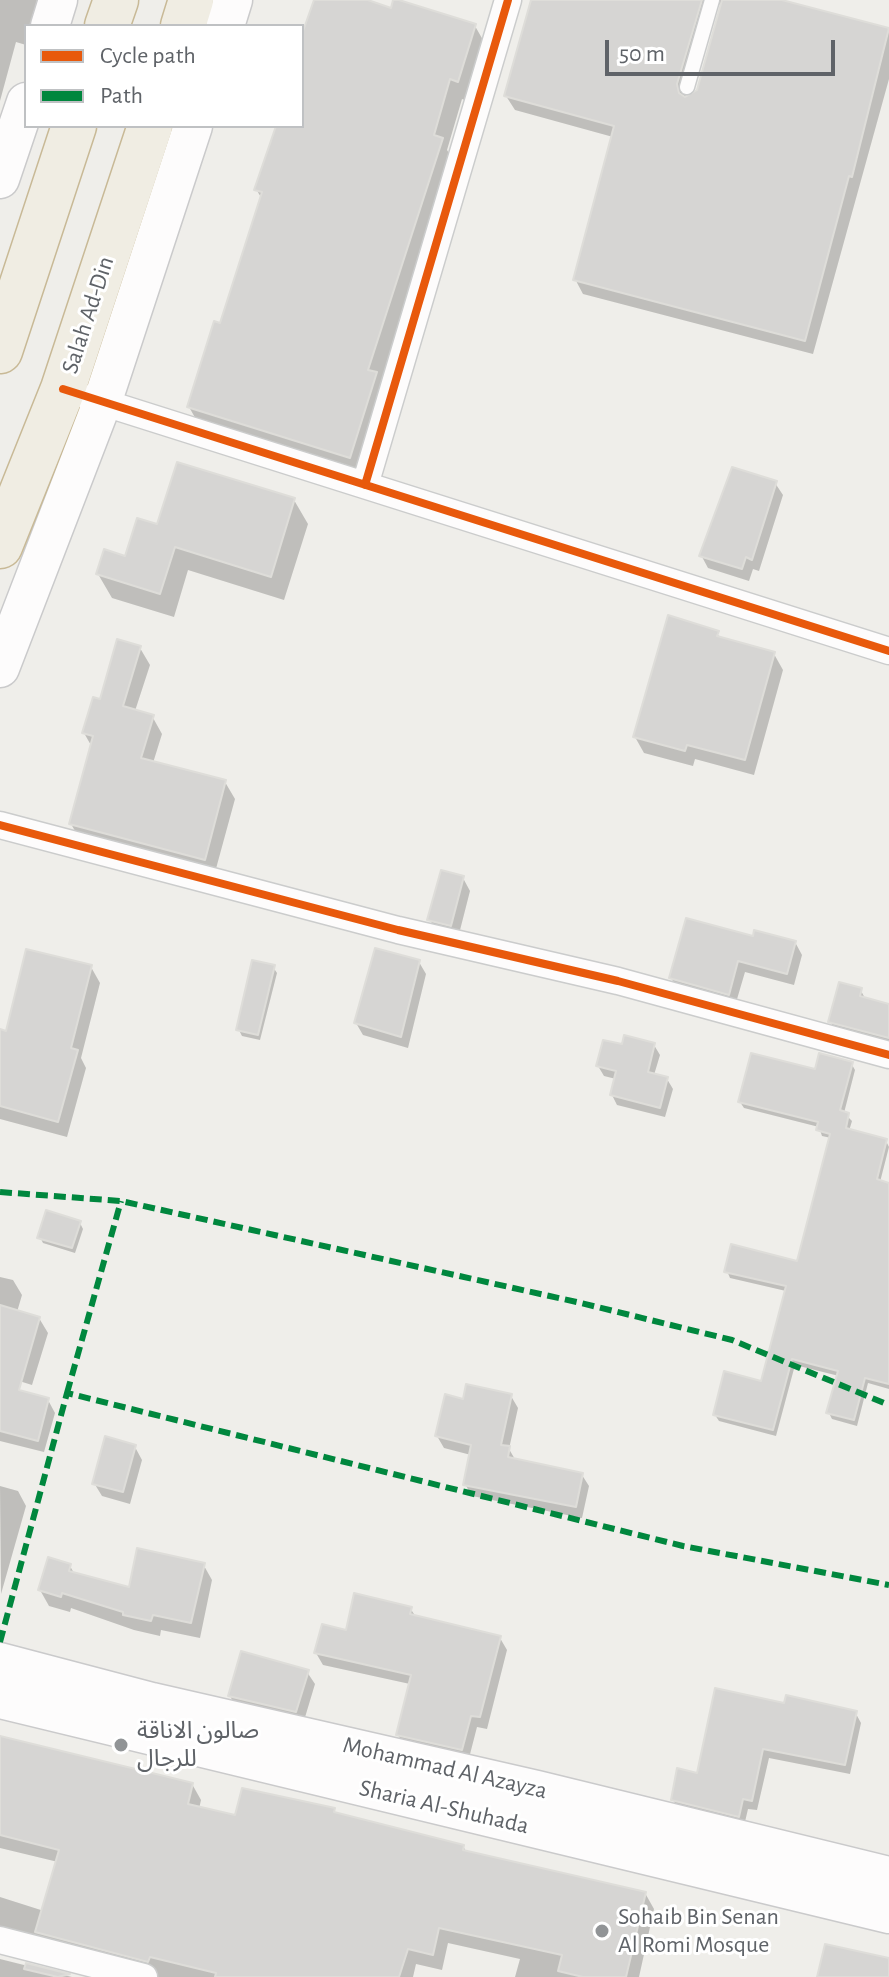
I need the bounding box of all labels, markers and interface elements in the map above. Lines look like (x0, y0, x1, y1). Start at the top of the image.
legend (24, 24, 304, 128)
scale bar (609, 24, 839, 74)
text: 50 m (619, 42, 665, 66)
text: Cycle path (100, 44, 196, 68)
text: Path (100, 84, 143, 108)
street label: Salah Ad-Din (56, 253, 120, 377)
place label: صالون الاناقة للرجال (137, 1717, 259, 1773)
street label: Mohammad Al Azayza (340, 1730, 550, 1806)
marker: صالون الاناقة للرجال (112, 1736, 130, 1754)
street label: Sharia Al-Shuhada (356, 1774, 532, 1840)
place label: Sohaib Bin Senan Al Romi Mosque (618, 1903, 779, 1959)
marker: Sohaib Bin Senan Al Romi Mosque (593, 1922, 611, 1940)

